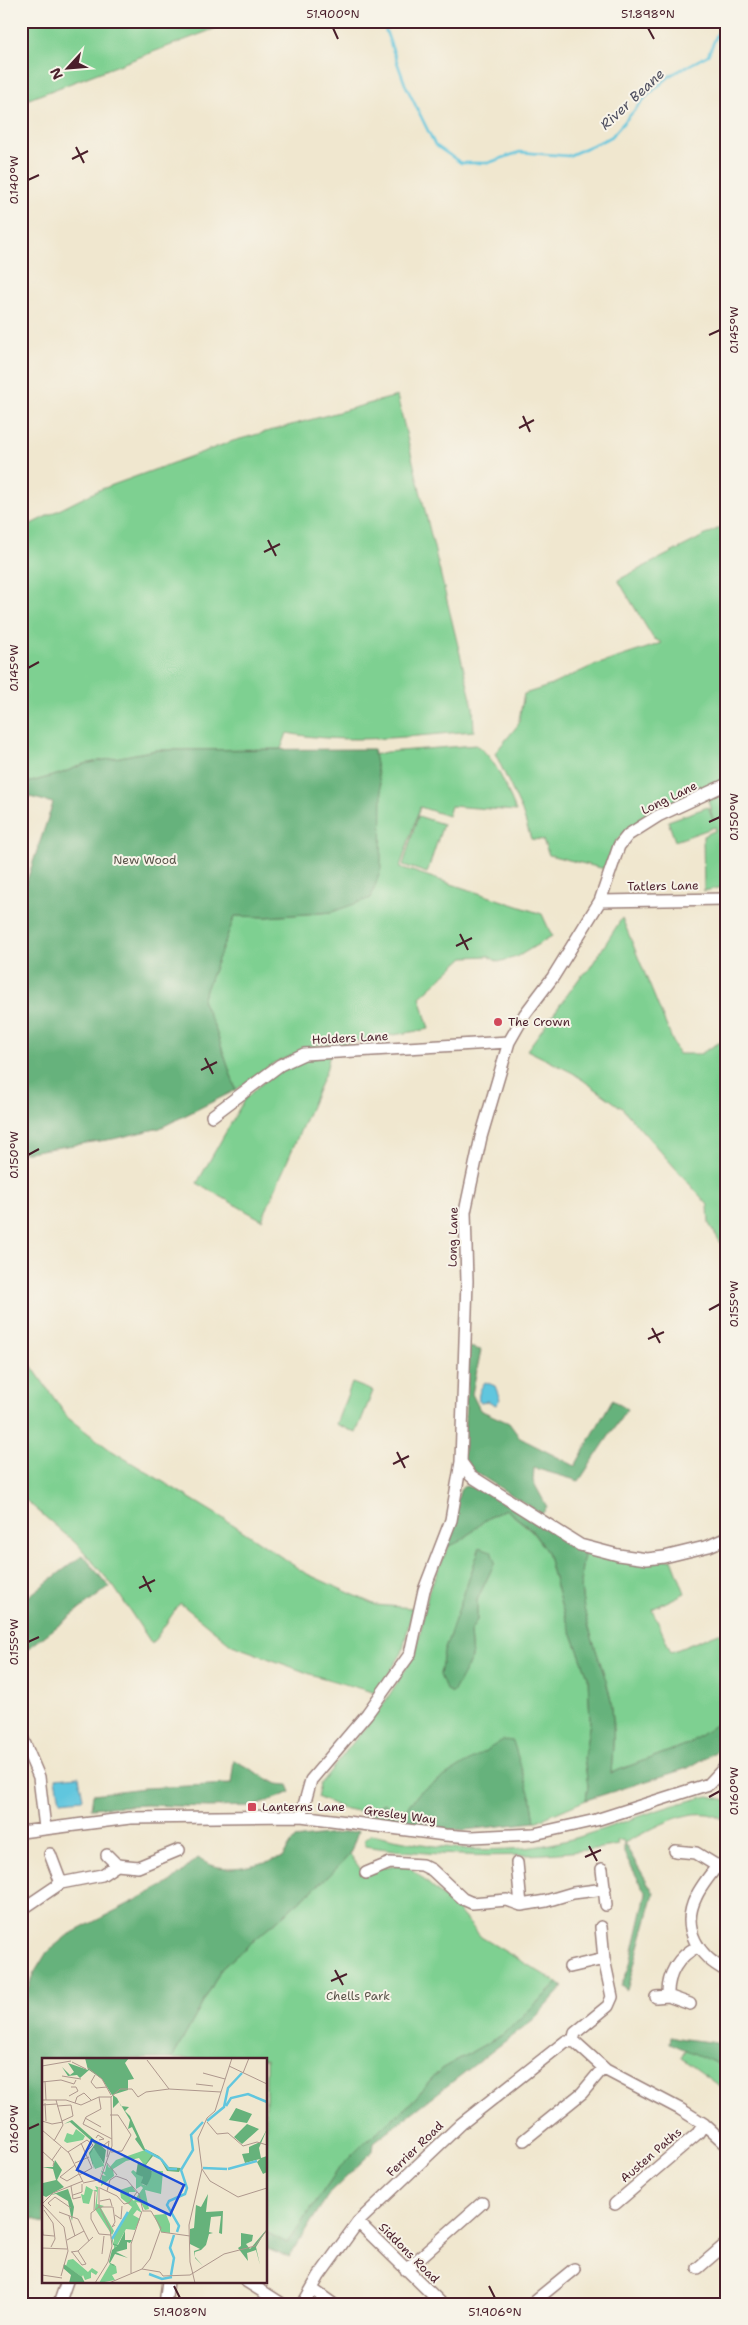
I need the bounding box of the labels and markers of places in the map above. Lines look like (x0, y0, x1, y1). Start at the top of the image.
place label: The Crown (508, 1014, 570, 1030)
marker: The Crown (492, 1016, 504, 1028)
place label: Lanterns Lane (262, 1799, 345, 1815)
marker: Lanterns Lane (246, 1801, 258, 1813)

